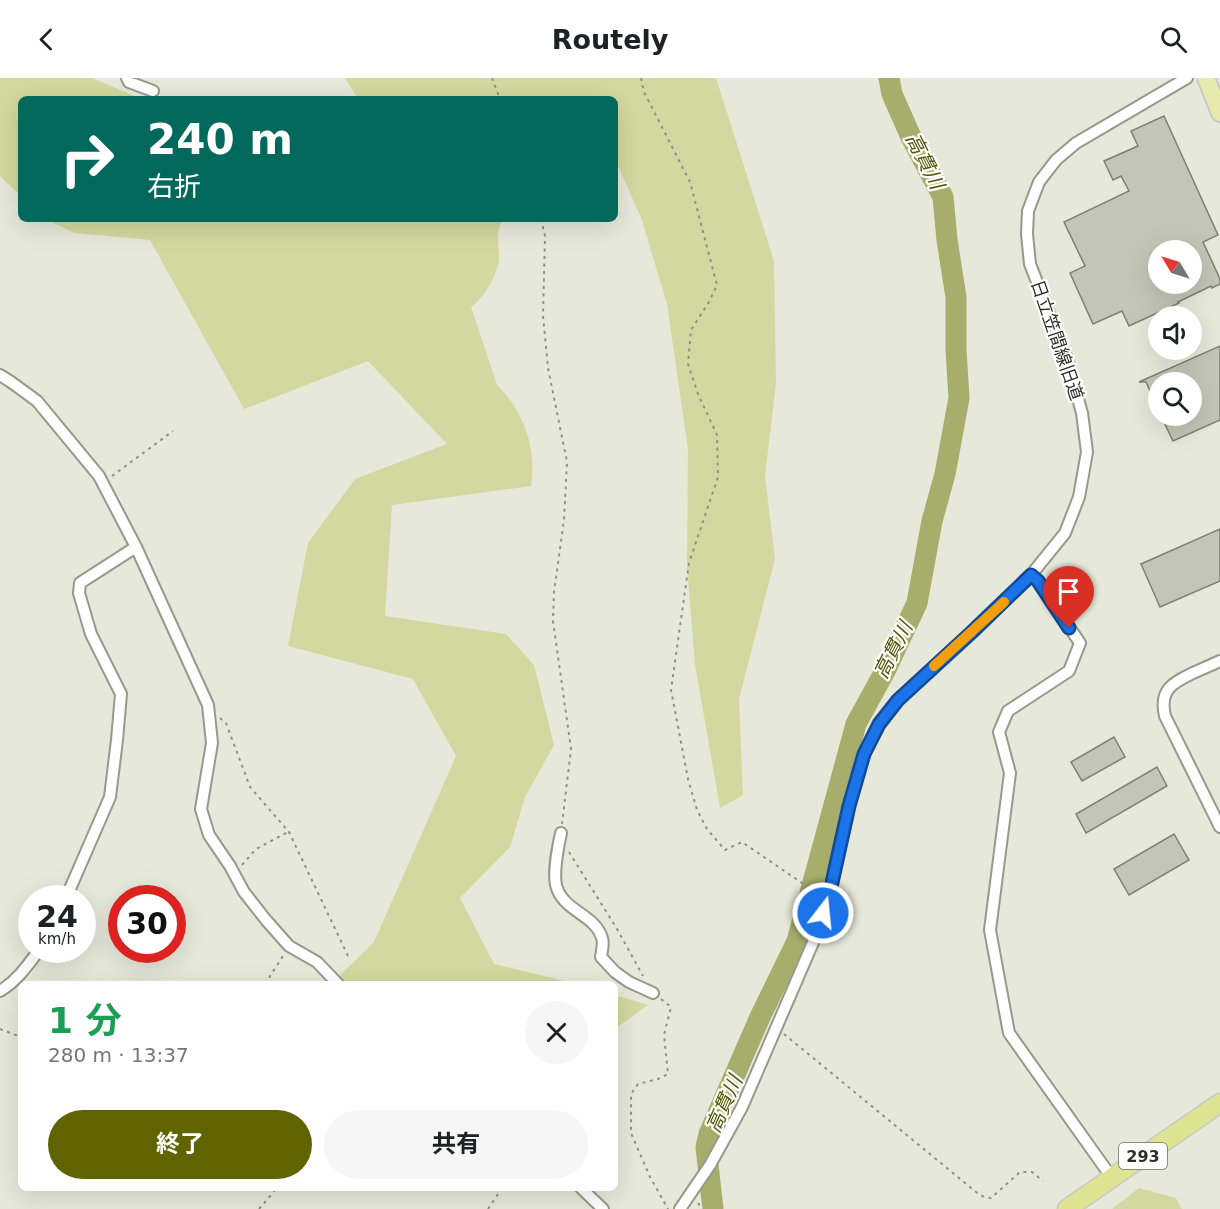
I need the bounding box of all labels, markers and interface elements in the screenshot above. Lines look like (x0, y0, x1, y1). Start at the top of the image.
icon: back (30, 23, 63, 56)
icon: search (1157, 23, 1190, 56)
text: Routely (552, 24, 668, 55)
text: 240 m (147, 115, 293, 164)
icon: right (48, 120, 126, 198)
water label: 高貫川 (901, 129, 950, 195)
text: 右折 (147, 171, 201, 202)
north arrow (1148, 240, 1202, 294)
map controls (1148, 240, 1202, 426)
street label: 日立笠間線旧道 (1027, 277, 1088, 403)
button: sound (1148, 306, 1202, 360)
button: search (1148, 372, 1202, 426)
pin (1043, 566, 1094, 628)
icon: arrive (1052, 575, 1085, 608)
water label: 高貫川 (869, 616, 918, 682)
position arrow (791, 881, 855, 945)
speed limit sign: 30 (108, 885, 186, 963)
text: 24 (36, 899, 78, 934)
text: km/h (38, 930, 76, 948)
text: 1 分 (48, 1000, 122, 1041)
button: close (525, 1001, 588, 1064)
text: 280 m · 13:37 (48, 1043, 189, 1067)
water label: 高貫川 (701, 1070, 748, 1136)
button: 終了 (48, 1110, 312, 1179)
button: 共有 (324, 1110, 588, 1179)
road number: 293 (1119, 1143, 1167, 1169)

